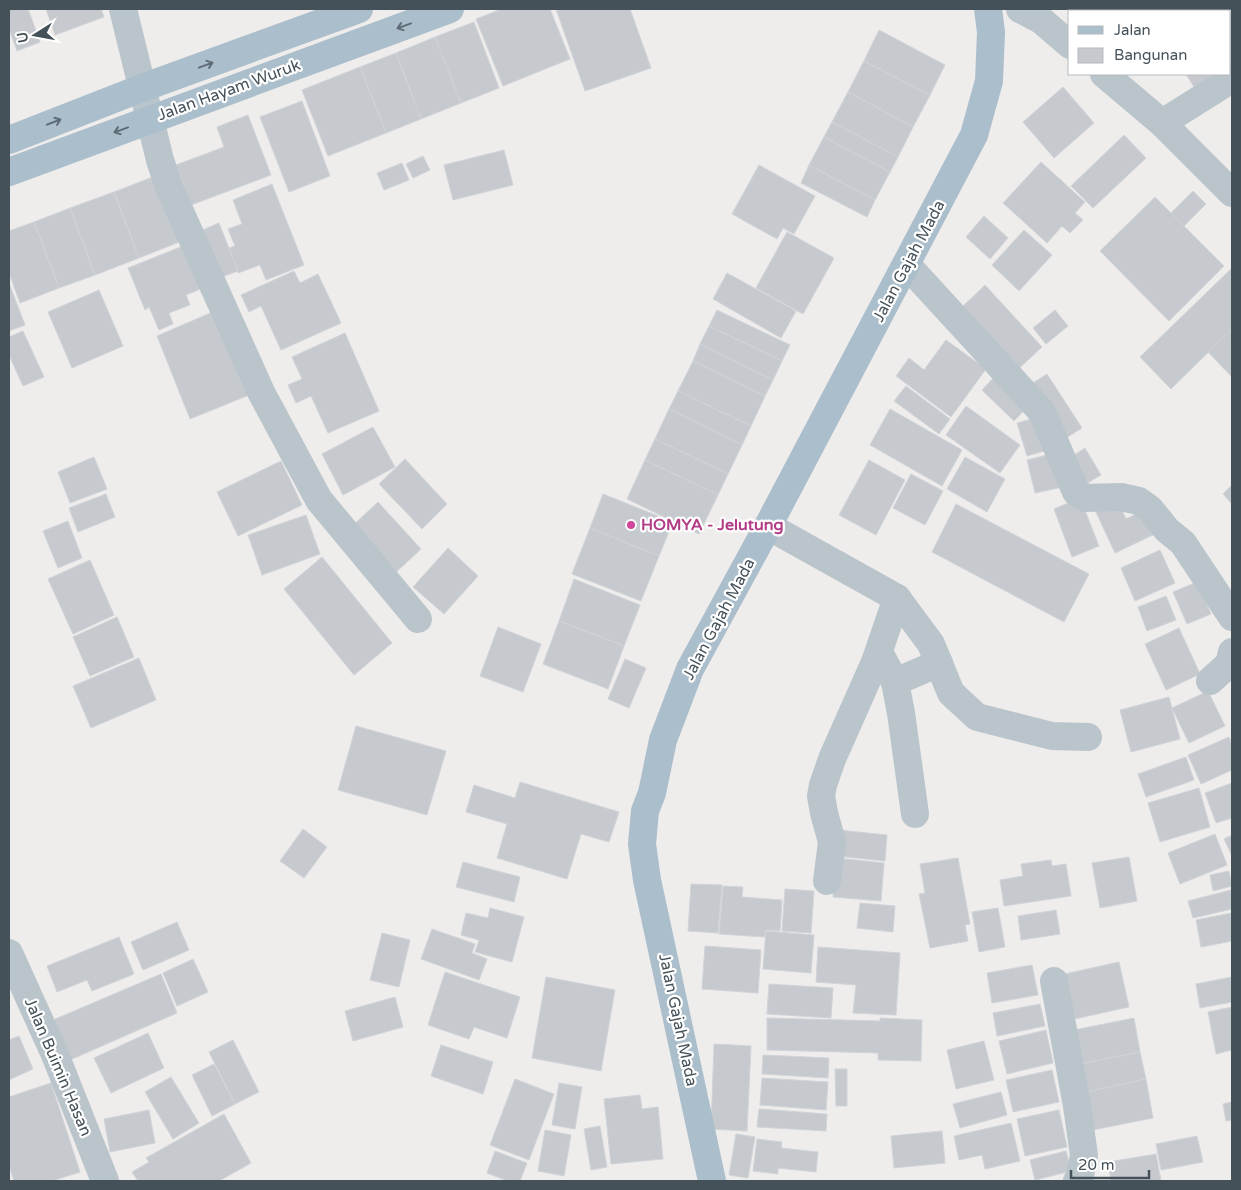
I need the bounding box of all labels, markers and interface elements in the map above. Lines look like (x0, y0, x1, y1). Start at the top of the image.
north arrow (10, 10, 60, 60)
legend (1068, 10, 1231, 75)
text: Jalan (1114, 21, 1151, 39)
one-way arrow (397, 22, 413, 31)
text: U (13, 31, 32, 44)
text: Bangunan (1114, 46, 1187, 64)
street label: Jalan Hayam Wuruk (155, 55, 303, 125)
one-way arrow (198, 60, 213, 69)
one-way arrow (46, 117, 61, 126)
one-way arrow (113, 126, 129, 135)
street label: Jalan Gajah Mada (868, 197, 950, 325)
place label: HOMYA - Jelutung (641, 515, 784, 535)
marker: HOMYA - Jelutung (625, 519, 637, 531)
street label: Jalan Gajah Mada (678, 555, 760, 683)
street label: Jalan Gajah Mada (654, 952, 702, 1088)
street label: Jalan Buimin Hasan (20, 995, 96, 1139)
scale bar (1071, 1148, 1148, 1180)
text: 20 m (1078, 1156, 1115, 1174)

